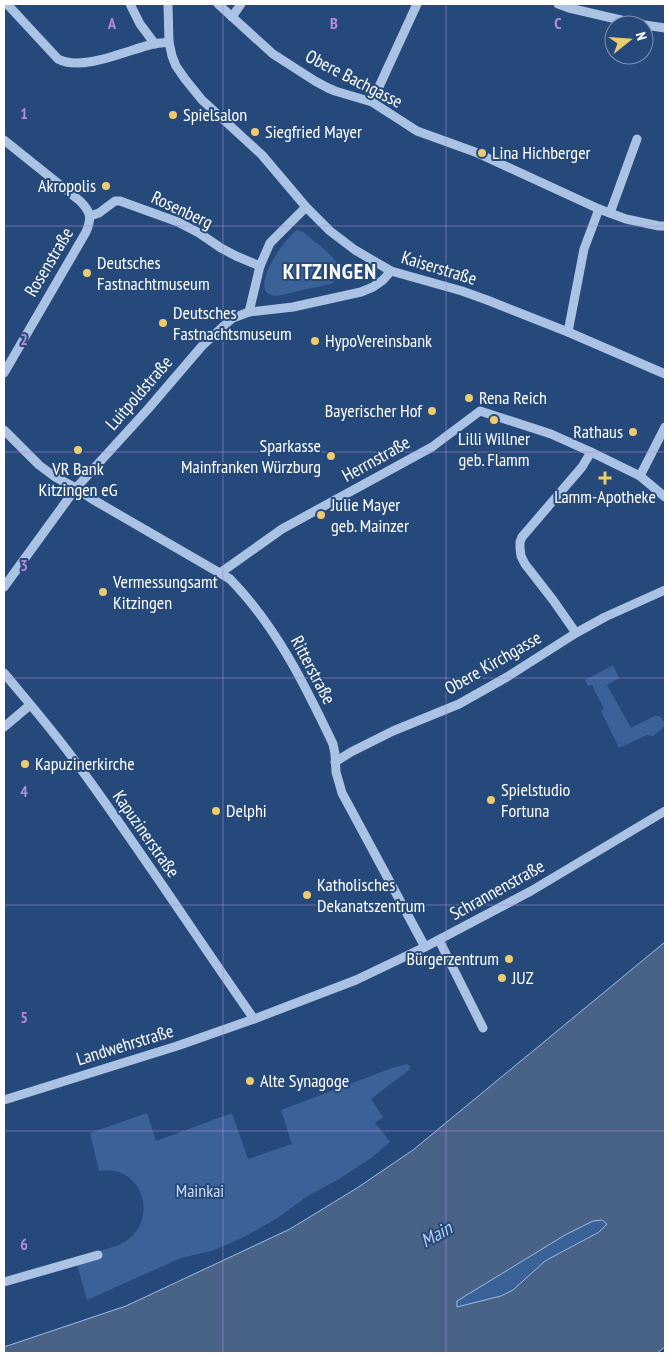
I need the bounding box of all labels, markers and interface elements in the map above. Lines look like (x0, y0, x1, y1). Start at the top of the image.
text: A (107, 13, 117, 33)
text: B (330, 13, 338, 33)
text: C (554, 13, 562, 33)
north arrow (604, 15, 654, 65)
text: N (632, 30, 651, 42)
street label: Obere Bachgasse (302, 44, 407, 113)
text: 1 (20, 103, 28, 123)
place label: Spielsalon (183, 103, 247, 126)
marker: Spielsalon (167, 109, 179, 121)
place label: Siegfried Mayer (265, 120, 362, 143)
marker: Siegfried Mayer (249, 126, 261, 138)
place label: Lina Hichberger (492, 141, 591, 164)
marker: Lina Hichberger (476, 147, 488, 159)
place label: Akropolis (38, 174, 96, 197)
marker: Akropolis (100, 180, 112, 192)
street label: Rosenberg (148, 185, 217, 234)
street label: Rosenstraße (19, 223, 78, 300)
street label: Kaiserstraße (399, 245, 480, 290)
place label: Deutsches Fastnachtmuseum (97, 251, 210, 295)
district label: KITZINGEN (283, 257, 377, 285)
marker: Deutsches Fastnachtmuseum (81, 267, 93, 279)
place label: Deutsches Fastnachtsmuseum (173, 301, 292, 345)
marker: Deutsches Fastnachtsmuseum (157, 317, 169, 329)
text: 2 (20, 329, 28, 349)
place label: HypoVereinsbank (325, 329, 432, 352)
marker: HypoVereinsbank (309, 335, 321, 347)
street label: Luitpoldstraße (100, 351, 177, 435)
place label: Rena Reich (479, 386, 547, 409)
marker: Rena Reich (463, 392, 475, 404)
place label: Bayerischer Hof (325, 399, 423, 422)
marker: Bayerischer Hof (426, 405, 438, 417)
marker: Lilli Willner geb. Flamm (488, 414, 500, 426)
place label: Rathaus (573, 420, 623, 443)
marker: Rathaus (627, 426, 639, 438)
place label: Lilli Willner geb. Flamm (458, 427, 530, 471)
street label: Herrnstraße (338, 431, 414, 487)
place label: Sparkasse Mainfranken Würzburg (181, 434, 321, 478)
marker: VR Bank Kitzingen eG (72, 444, 84, 456)
marker: Sparkasse Mainfranken Würzburg (325, 450, 337, 462)
place label: VR Bank Kitzingen eG (38, 457, 118, 501)
marker: Lamm-Apotheke (599, 472, 611, 484)
place label: Lamm-Apotheke (554, 485, 656, 508)
place label: Julie Mayer geb. Mainzer (330, 493, 409, 537)
marker: Julie Mayer geb. Mainzer (315, 509, 327, 521)
text: 3 (20, 555, 28, 575)
place label: Vermessungsamt Kitzingen (112, 570, 218, 614)
marker: Vermessungsamt Kitzingen (97, 586, 109, 598)
street label: Obere Kirchgasse (440, 626, 545, 700)
street label: Ritterstraße (286, 632, 341, 708)
place label: Kapuzinerkirche (35, 752, 135, 775)
marker: Kapuzinerkirche (19, 758, 31, 770)
place label: Spielstudio Fortuna (501, 778, 571, 822)
text: 4 (20, 781, 28, 801)
street label: Kapuzinerstraße (108, 786, 185, 882)
marker: Spielstudio Fortuna (485, 794, 497, 806)
place label: Delphi (226, 799, 267, 822)
marker: Delphi (210, 805, 222, 817)
street label: Schrannenstraße (445, 854, 548, 925)
place label: Katholisches Dekanatszentrum (317, 873, 425, 917)
marker: Katholisches Dekanatszentrum (301, 889, 313, 901)
place label: Bürgerzentrum (407, 947, 499, 970)
marker: Bürgerzentrum (503, 953, 515, 965)
place label: JUZ (511, 966, 534, 989)
marker: JUZ (496, 972, 508, 984)
text: 5 (20, 1007, 28, 1027)
street label: Landwehrstraße (74, 1019, 176, 1070)
place label: Alte Synagoge (260, 1069, 349, 1092)
marker: Alte Synagoge (244, 1075, 256, 1087)
park label: Mainkai (176, 1179, 224, 1202)
water label: Main (416, 1215, 457, 1252)
text: 6 (20, 1234, 28, 1254)

